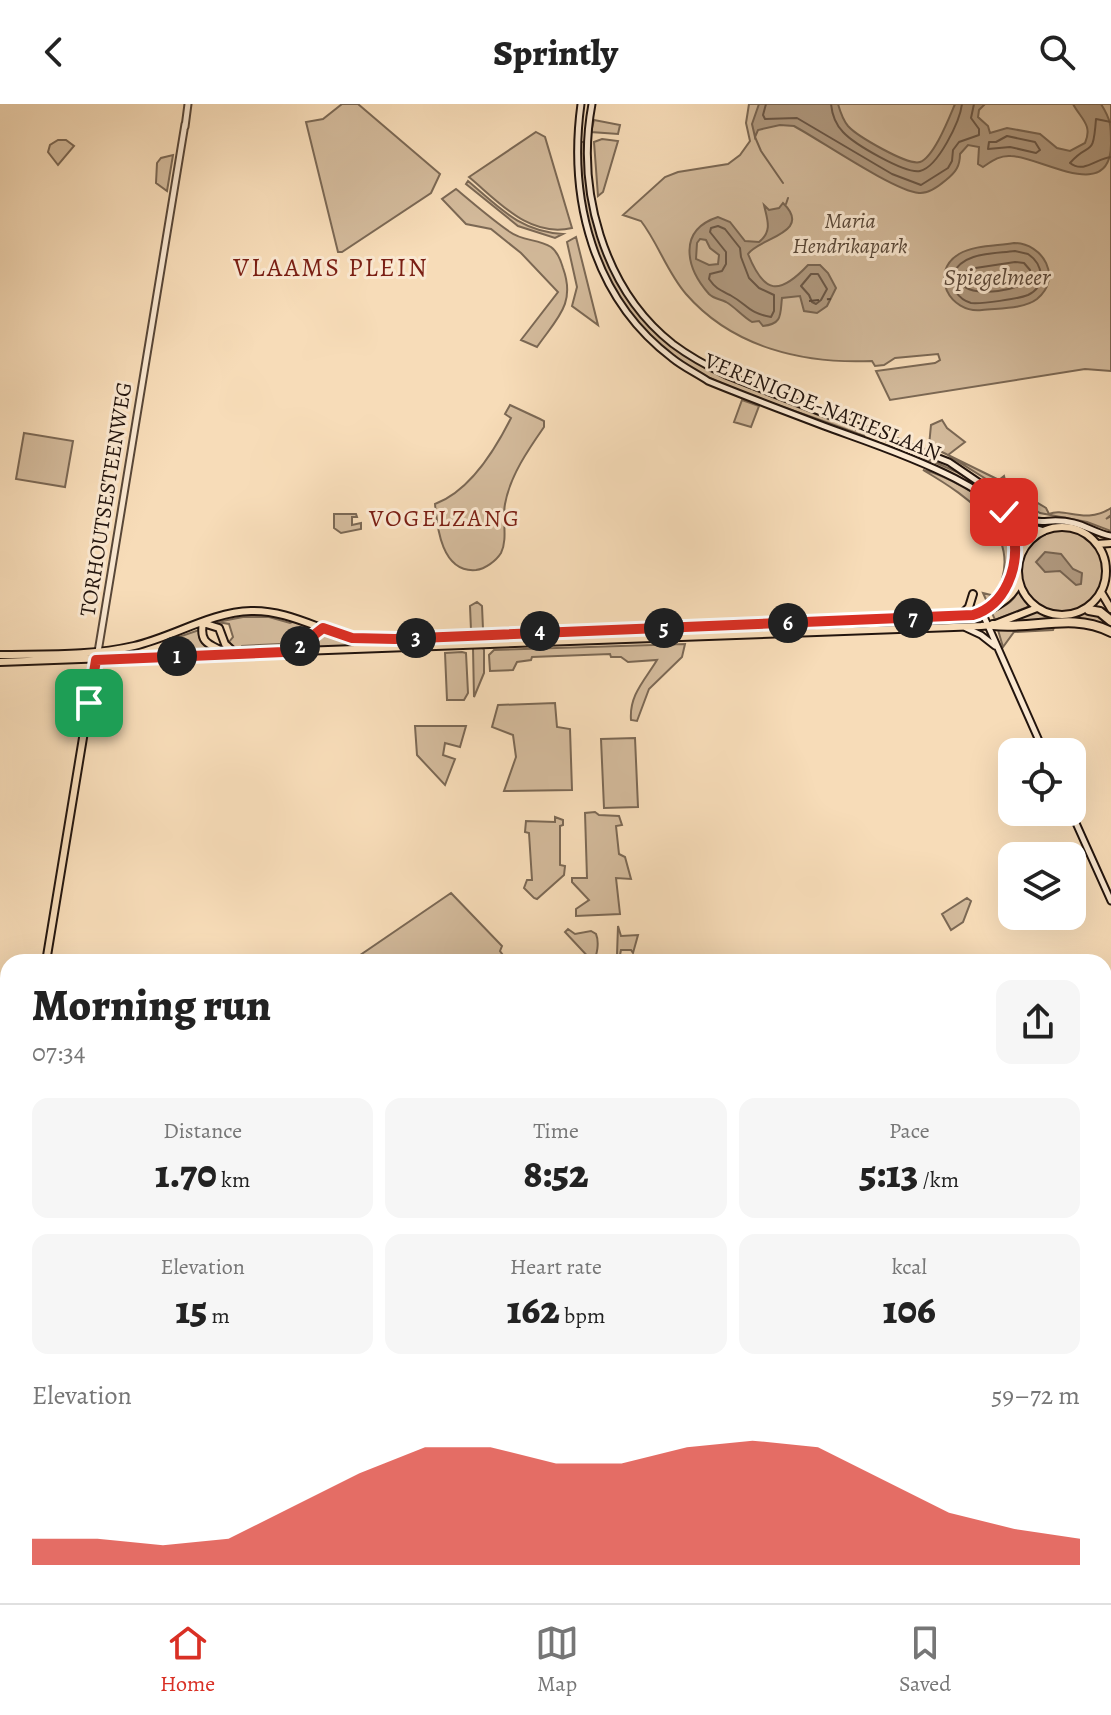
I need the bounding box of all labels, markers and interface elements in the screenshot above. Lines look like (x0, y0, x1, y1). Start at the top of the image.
text: Sprintly (493, 28, 618, 77)
icon: back (32, 30, 76, 74)
icon: search (1035, 30, 1079, 74)
park label: Maria Hendrikapark (792, 206, 908, 261)
district label: VLAAMS PLEIN (232, 250, 429, 285)
water label: Spiegelmeer (944, 261, 1051, 293)
street label: VERENIGDE-NATIESLAAN (699, 345, 945, 468)
street label: TORHOUTSESTEENWEG (73, 380, 139, 619)
pin (970, 478, 1038, 546)
icon: check (982, 490, 1026, 534)
district label: VOGELZANG (368, 502, 521, 534)
pin: 7 (893, 598, 933, 638)
pin: 6 (768, 603, 808, 643)
text: 7 (908, 603, 918, 633)
pin: 5 (644, 608, 684, 648)
text: 6 (783, 608, 793, 638)
pin: 4 (520, 611, 560, 651)
text: 5 (659, 613, 669, 643)
text: 4 (535, 616, 545, 646)
pin: 3 (396, 618, 436, 658)
text: 3 (411, 623, 421, 653)
pin: 2 (280, 626, 320, 666)
text: 2 (295, 631, 305, 661)
pin: 1 (157, 636, 197, 676)
text: 1 (173, 641, 181, 671)
pin (55, 669, 123, 737)
icon: arrive (67, 681, 111, 725)
map controls (998, 738, 1086, 930)
button: locate (998, 738, 1086, 826)
button: layers (998, 842, 1086, 930)
text: Morning run (32, 975, 271, 1035)
button: share (996, 980, 1080, 1064)
text: 07:34 (32, 1035, 86, 1070)
text: Distance (163, 1116, 242, 1146)
text: Time (533, 1116, 579, 1146)
text: Pace (889, 1116, 930, 1146)
text: 1.70 (155, 1146, 217, 1201)
text: 8:52 (523, 1146, 589, 1201)
text: 5:13 (860, 1146, 918, 1201)
text: km (217, 1165, 250, 1195)
text: /km (918, 1165, 959, 1195)
text: Elevation (160, 1252, 245, 1282)
text: Heart rate (510, 1252, 602, 1282)
text: kcal (892, 1252, 927, 1282)
text: 15 (176, 1282, 207, 1337)
text: 162 (507, 1282, 560, 1337)
text: 106 (883, 1282, 936, 1337)
text: m (207, 1301, 230, 1331)
text: bpm (560, 1301, 605, 1331)
text: Elevation (32, 1378, 132, 1413)
text: 59–72 m (991, 1378, 1080, 1413)
tab: Home (160, 1621, 215, 1699)
tab: Map (535, 1621, 579, 1699)
tab: Saved (899, 1621, 951, 1699)

